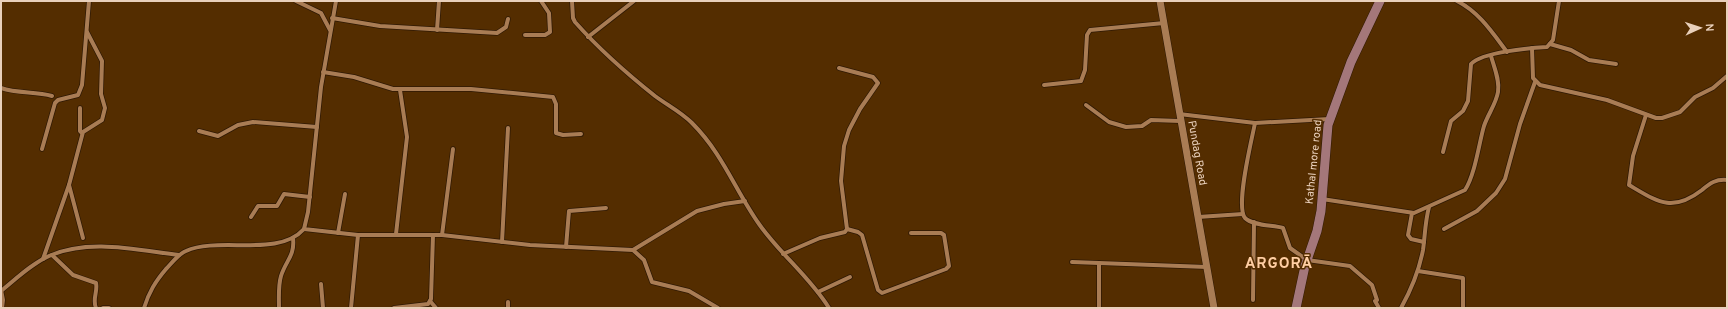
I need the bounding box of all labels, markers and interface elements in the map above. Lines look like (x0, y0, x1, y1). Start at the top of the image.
north arrow (1680, 8, 1720, 48)
text: N (1702, 23, 1716, 32)
street label: Pundag Road (1184, 119, 1210, 187)
street label: Kathal more road (1303, 119, 1325, 205)
district label: ARGORĀ (1245, 254, 1313, 274)

